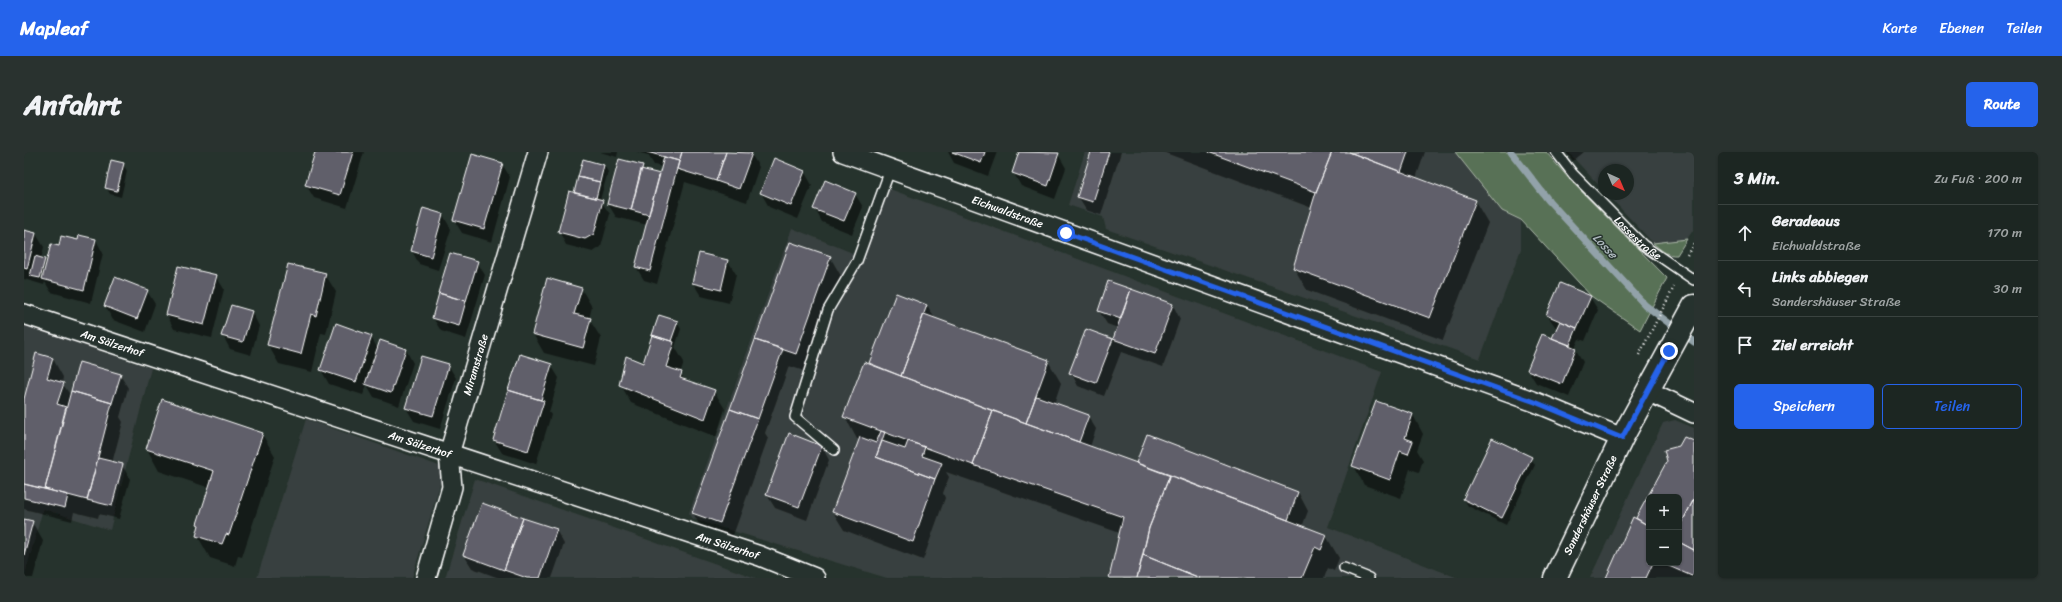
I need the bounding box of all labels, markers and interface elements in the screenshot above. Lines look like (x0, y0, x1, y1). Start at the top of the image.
text: Mapleaf (20, 12, 88, 45)
text: Karte (1883, 16, 1917, 41)
text: Ebenen (1939, 16, 1984, 41)
text: Teilen (2006, 16, 2042, 41)
text: Anfahrt (24, 80, 122, 129)
button: Route (1966, 82, 2038, 127)
text: 3 Min. (1734, 163, 1781, 193)
north arrow (1598, 164, 1634, 200)
text: Zu Fuß · 200 m (1934, 167, 2022, 190)
street label: Eichwaldstraße (969, 190, 1046, 234)
text: Geradeaus (1772, 208, 1840, 234)
street label: Lossestraße (1609, 212, 1666, 265)
text: 170 m (1987, 221, 2022, 244)
icon: ahead (1734, 222, 1756, 244)
route start (1057, 224, 1075, 242)
water label: Losse (1587, 228, 1624, 265)
text: Eichwaldstraße (1772, 234, 1861, 257)
text: Links abbiegen (1772, 264, 1868, 290)
text: 30 m (1993, 277, 2022, 300)
icon: left (1734, 278, 1756, 300)
text: Sandershäuser Straße (1772, 290, 1901, 313)
street label: Am Sälzerhof (77, 324, 148, 363)
street label: Miramstraße (458, 331, 494, 398)
text: Ziel erreicht (1772, 332, 1853, 358)
icon: arrive (1734, 334, 1756, 356)
route end (1660, 342, 1678, 360)
button: Speichern (1734, 384, 1874, 429)
button: Teilen (1882, 384, 2022, 429)
street label: Am Sälzerhof (385, 425, 455, 464)
street label: Sandershäuser Straße (1558, 451, 1623, 558)
map controls (1646, 494, 1682, 566)
button: + (1646, 494, 1682, 530)
street label: Am Sälzerhof (693, 526, 763, 566)
button: − (1646, 530, 1682, 566)

